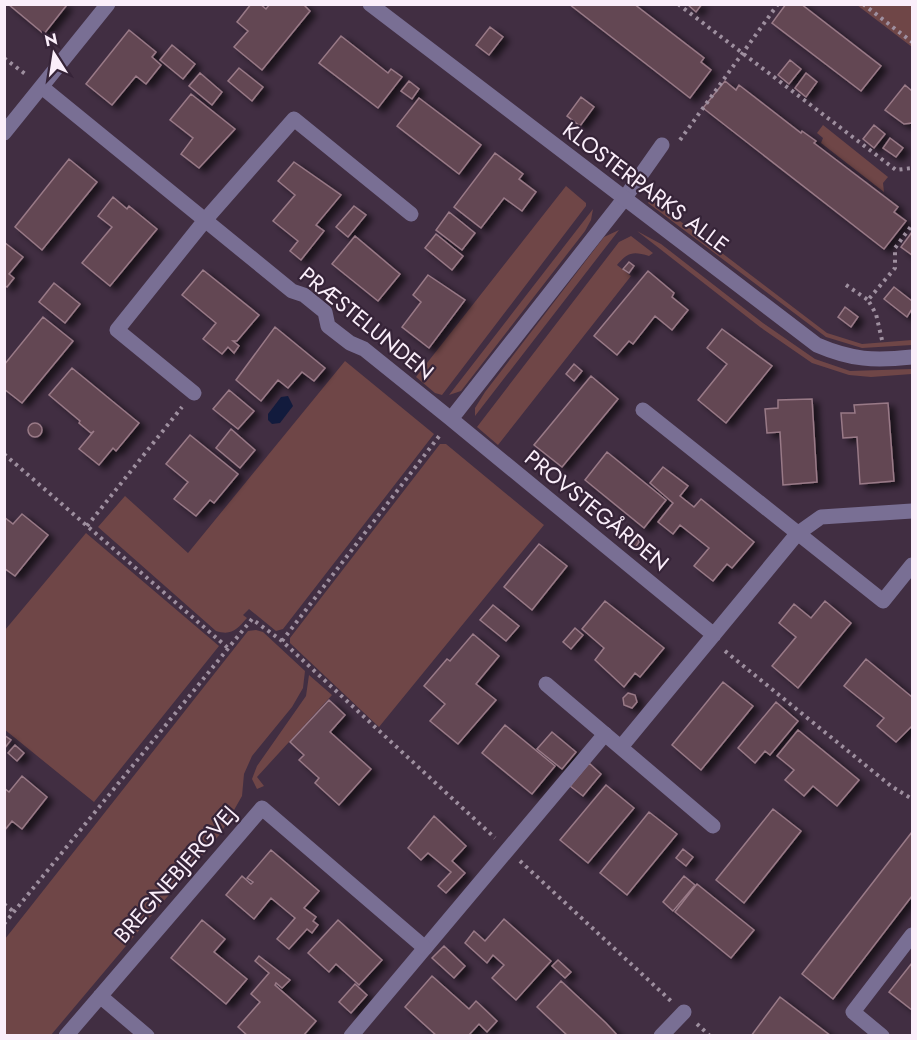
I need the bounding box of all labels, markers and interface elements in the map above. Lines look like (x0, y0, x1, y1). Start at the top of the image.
north arrow (24, 24, 84, 84)
text: N (42, 27, 60, 52)
street label: KLOSTERPARKS ALLE (556, 114, 736, 260)
street label: PRÆSTELUNDEN (293, 259, 441, 387)
street label: PROVSTEGÅRDEN (518, 442, 676, 578)
street label: BREGNEBJERGVEJ (106, 798, 244, 950)

